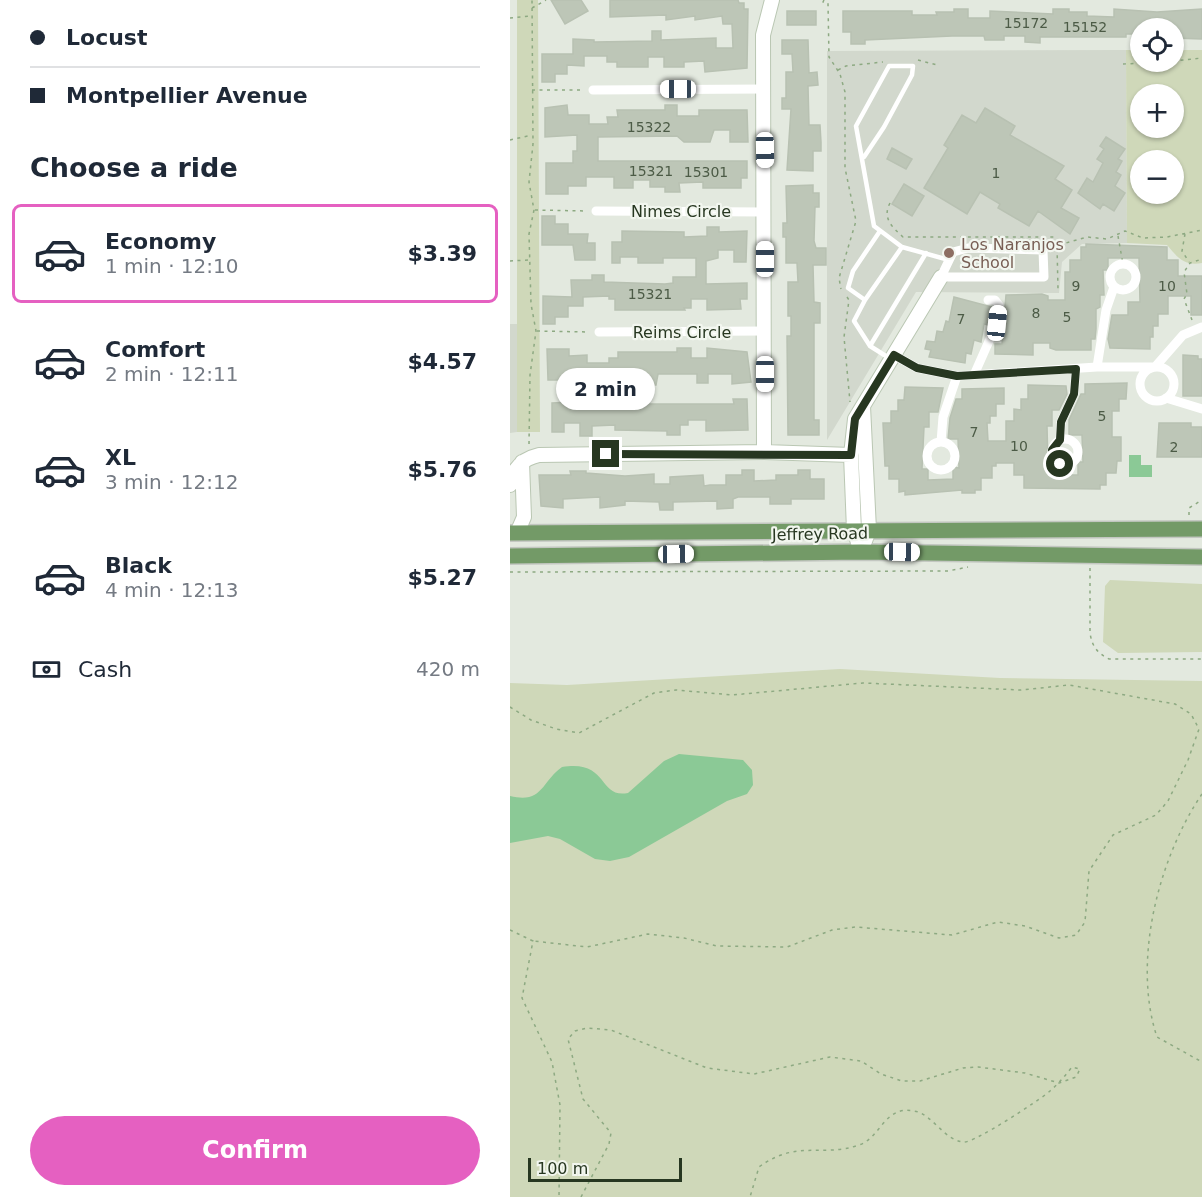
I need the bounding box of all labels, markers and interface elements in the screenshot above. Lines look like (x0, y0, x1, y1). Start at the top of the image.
house number: 15172 (1004, 15, 1048, 31)
map controls (1130, 18, 1184, 204)
button: locate (1130, 18, 1184, 72)
house number: 15152 (1063, 19, 1107, 35)
text: Locust (66, 25, 147, 50)
car (660, 80, 696, 98)
text: Montpellier Avenue (66, 83, 308, 108)
button: + (1130, 84, 1184, 138)
house number: 15322 (627, 119, 671, 135)
car (756, 132, 774, 168)
button: − (1130, 150, 1184, 204)
text: Choose a ride (30, 152, 238, 183)
house number: 15321 (629, 163, 673, 179)
house number: 15301 (684, 164, 728, 180)
house number: 1 (992, 165, 1000, 181)
street label: Nimes Circle (631, 202, 731, 221)
icon: car (33, 227, 87, 281)
text: Economy (105, 229, 216, 254)
place label: Los Naranjos School (961, 235, 1064, 272)
text: $3.39 (407, 241, 477, 266)
car (756, 241, 774, 277)
marker: Los Naranjos School (942, 246, 956, 260)
text: 1 min · 12:10 (105, 254, 239, 278)
house number: 9 (1072, 278, 1080, 294)
house number: 10 (1158, 278, 1176, 294)
house number: 15321 (628, 286, 672, 302)
car (986, 304, 1008, 342)
house number: 8 (1032, 305, 1040, 321)
house number: 5 (1063, 309, 1071, 325)
house number: 7 (957, 311, 965, 327)
street label: Reims Circle (633, 323, 731, 342)
icon: car (33, 335, 87, 389)
text: Comfort (105, 337, 205, 362)
text: $4.57 (407, 349, 477, 374)
car (756, 356, 774, 392)
text: 2 min · 12:11 (105, 362, 239, 386)
callout: 2 min (556, 367, 656, 409)
text: 2 min (574, 377, 637, 401)
house number: 5 (1098, 408, 1106, 424)
house number: 7 (970, 424, 978, 440)
house number: 10 (1010, 438, 1028, 454)
house number: 2 (1170, 439, 1178, 455)
route end (592, 440, 619, 467)
icon: car (33, 443, 87, 497)
text: XL (105, 445, 136, 470)
route start (1046, 450, 1073, 477)
text: $5.76 (407, 457, 477, 482)
text: 3 min · 12:12 (105, 470, 239, 494)
street label: Jeffrey Road (771, 524, 868, 544)
car (884, 543, 920, 561)
car (658, 545, 694, 563)
icon: car (33, 551, 87, 605)
text: Black (105, 553, 172, 578)
text: $5.27 (407, 565, 477, 590)
text: 4 min · 12:13 (105, 578, 239, 602)
icon: cash (30, 653, 63, 686)
text: Cash (78, 657, 132, 682)
text: 420 m (416, 657, 480, 681)
button: Confirm (30, 1116, 480, 1185)
scale bar (528, 1155, 682, 1182)
text: 100 m (537, 1159, 588, 1178)

